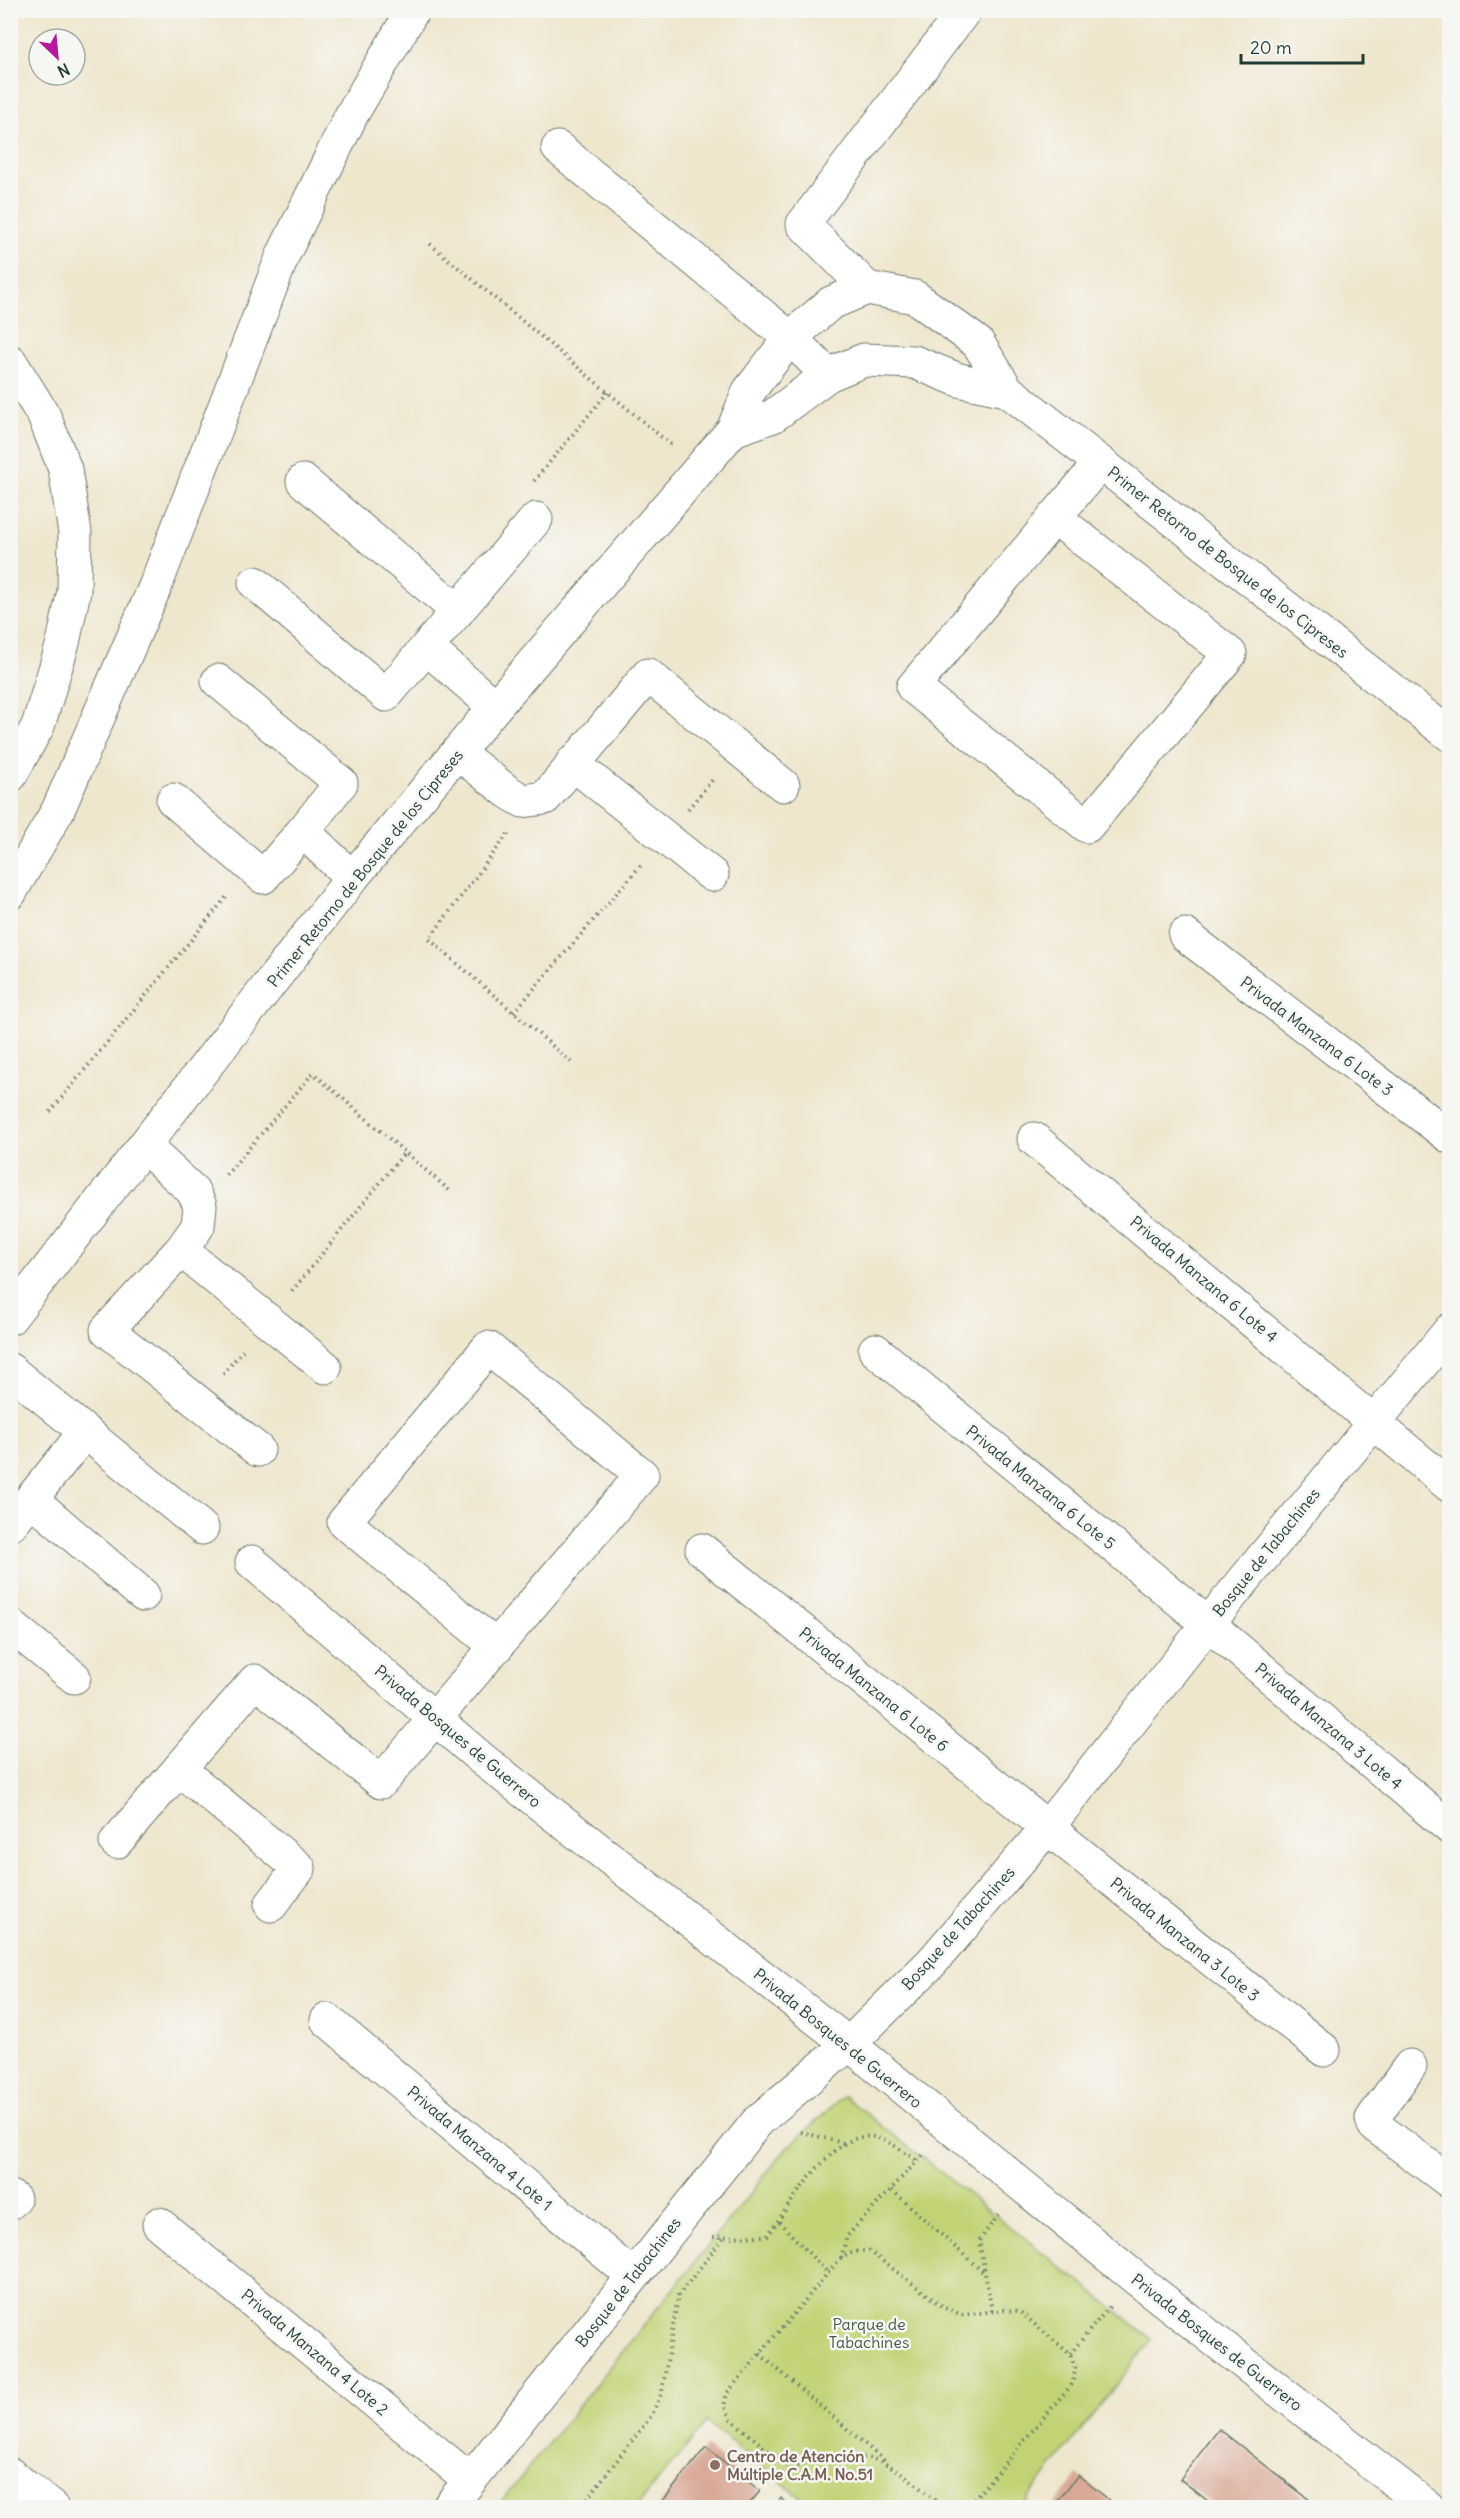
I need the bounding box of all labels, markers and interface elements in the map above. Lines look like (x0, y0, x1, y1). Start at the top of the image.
north arrow (27, 27, 87, 87)
scale bar (1241, 27, 1362, 65)
text: 20 m (1250, 36, 1292, 59)
text: N (54, 59, 73, 82)
street label: Primer Retorno de Bosque de los Cipreses (1104, 462, 1352, 662)
street label: Primer Retorno de Bosque de los Cipreses (263, 745, 467, 991)
street label: Privada Manzana 6 Lote 3 (1237, 972, 1397, 1100)
street label: Privada Manzana 6 Lote 4 (1126, 1211, 1282, 1347)
street label: Privada Manzana 6 Lote 5 (962, 1421, 1120, 1553)
street label: Bosque de Tabachines (1208, 1484, 1324, 1620)
street label: Privada Manzana 6 Lote 6 (795, 1623, 953, 1755)
street label: Privada Manzana 3 Lote 4 (1251, 1659, 1407, 1793)
street label: Privada Bosques de Guerrero (371, 1660, 545, 1812)
street label: Bosque de Tabachines (897, 1862, 1019, 1994)
street label: Privada Manzana 3 Lote 3 (1106, 1873, 1264, 2005)
street label: Privada Bosques de Guerrero (750, 1964, 926, 2112)
street label: Privada Manzana 4 Lote 1 (403, 2081, 557, 2215)
street label: Bosque de Tabachines (571, 2213, 685, 2351)
street label: Privada Bosques de Guerrero (1128, 2269, 1306, 2415)
street label: Privada Manzana 4 Lote 2 (237, 2285, 393, 2420)
park label: Parque de Tabachines (829, 2314, 909, 2352)
place label: Centro de Atención Múltiple C.A.M. No.51 (727, 2446, 873, 2485)
marker: Centro de Atención Múltiple C.A.M. No.51 (708, 2458, 722, 2472)

